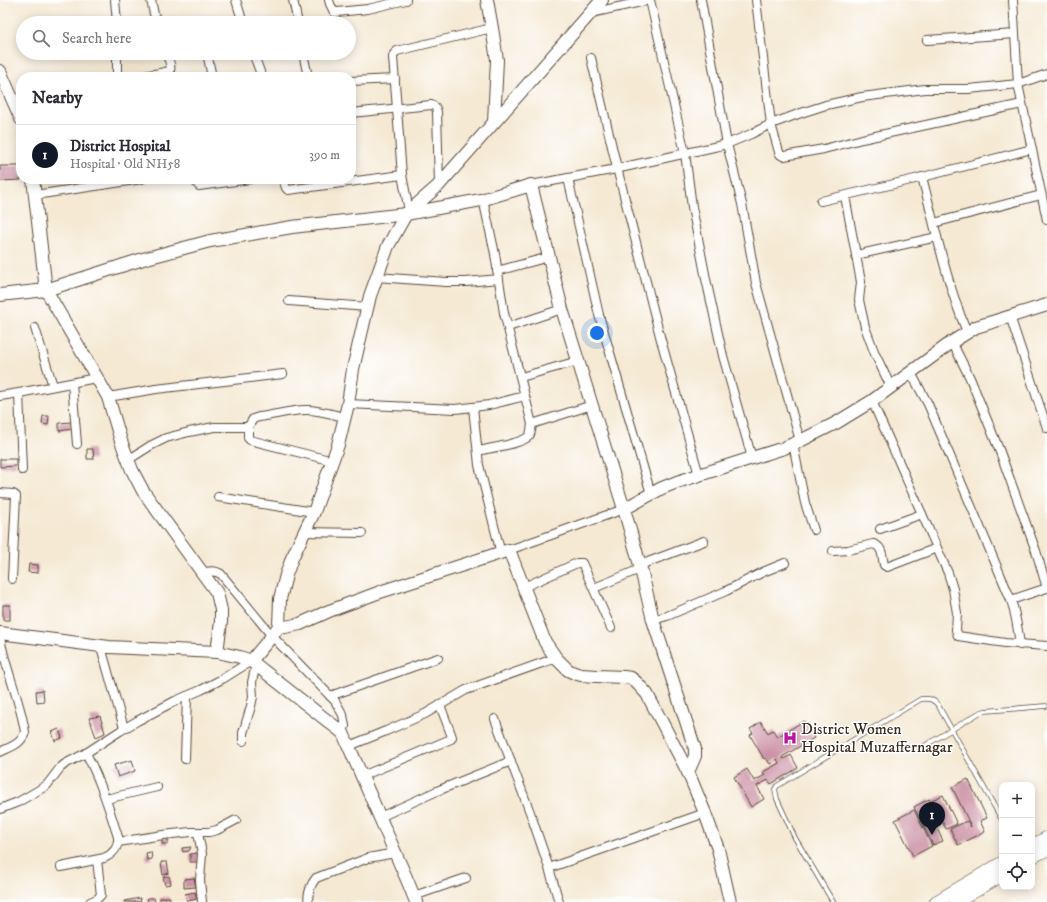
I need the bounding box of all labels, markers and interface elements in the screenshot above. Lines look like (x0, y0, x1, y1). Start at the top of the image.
search box (16, 16, 356, 60)
icon: search (30, 27, 52, 49)
text: Search here (62, 29, 131, 48)
text: Nearby (32, 87, 82, 109)
text: District Hospital (70, 137, 170, 156)
text: 1 (43, 147, 47, 163)
text: 390 m (309, 147, 340, 163)
text: Hospital · Old NH58 (70, 156, 180, 172)
your location (587, 323, 607, 343)
place label: District Women Hospital Muzaffernagar (801, 719, 953, 757)
hospital icon: District Women Hospital Muzaffernagar (782, 730, 798, 746)
map controls (999, 782, 1035, 890)
button: + (999, 782, 1035, 818)
pin: 1 (919, 802, 945, 835)
button: − (999, 818, 1035, 854)
button: locate (999, 854, 1035, 890)

